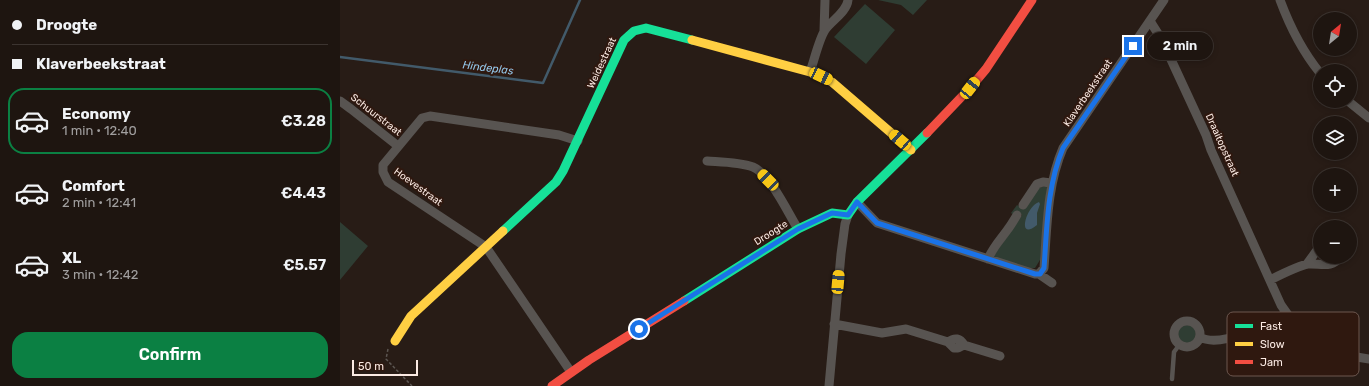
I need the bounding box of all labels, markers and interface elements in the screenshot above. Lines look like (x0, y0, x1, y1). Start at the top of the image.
north arrow (1313, 12, 1357, 56)
map controls (1313, 12, 1357, 264)
text: Droogte (36, 16, 97, 34)
callout: 2 min (1147, 32, 1213, 60)
street label: Weidestraat (585, 35, 619, 90)
route end (1124, 37, 1142, 55)
text: 2 min (1163, 38, 1197, 53)
text: Klaverbeekstraat (36, 55, 166, 73)
street label: Klaverbeekstraat (1061, 57, 1115, 129)
water label: Hindeplas (462, 58, 515, 78)
button: locate (1313, 64, 1357, 108)
car (808, 65, 834, 87)
car (958, 75, 982, 101)
street label: Schuurstraat (348, 91, 404, 139)
icon: car (14, 103, 50, 139)
text: Economy (62, 105, 131, 123)
text: €3.28 (281, 112, 326, 130)
street label: Draaitopstraat (1203, 112, 1241, 178)
button: layers (1313, 116, 1357, 160)
text: 1 min · 12:40 (62, 123, 137, 138)
car (887, 128, 913, 152)
street label: Hoevestraat (391, 165, 445, 209)
car (755, 167, 781, 193)
button: + (1313, 168, 1357, 212)
icon: car (14, 175, 50, 211)
text: Comfort (62, 177, 125, 195)
text: €4.43 (281, 184, 326, 202)
text: 2 min · 12:41 (62, 195, 136, 210)
street label: Droogte (752, 218, 790, 248)
button: − (1313, 220, 1357, 264)
icon: car (14, 247, 50, 283)
text: XL (62, 249, 81, 267)
text: €5.57 (283, 256, 326, 274)
text: 3 min · 12:42 (62, 267, 138, 282)
car (831, 270, 845, 294)
legend (1227, 312, 1359, 376)
route start (630, 320, 648, 338)
text: Fast (1260, 320, 1283, 333)
button: Confirm (12, 332, 328, 378)
text: Slow (1260, 338, 1285, 351)
text: Jam (1260, 356, 1283, 369)
scale bar (352, 358, 418, 377)
text: 50 m (358, 360, 384, 373)

